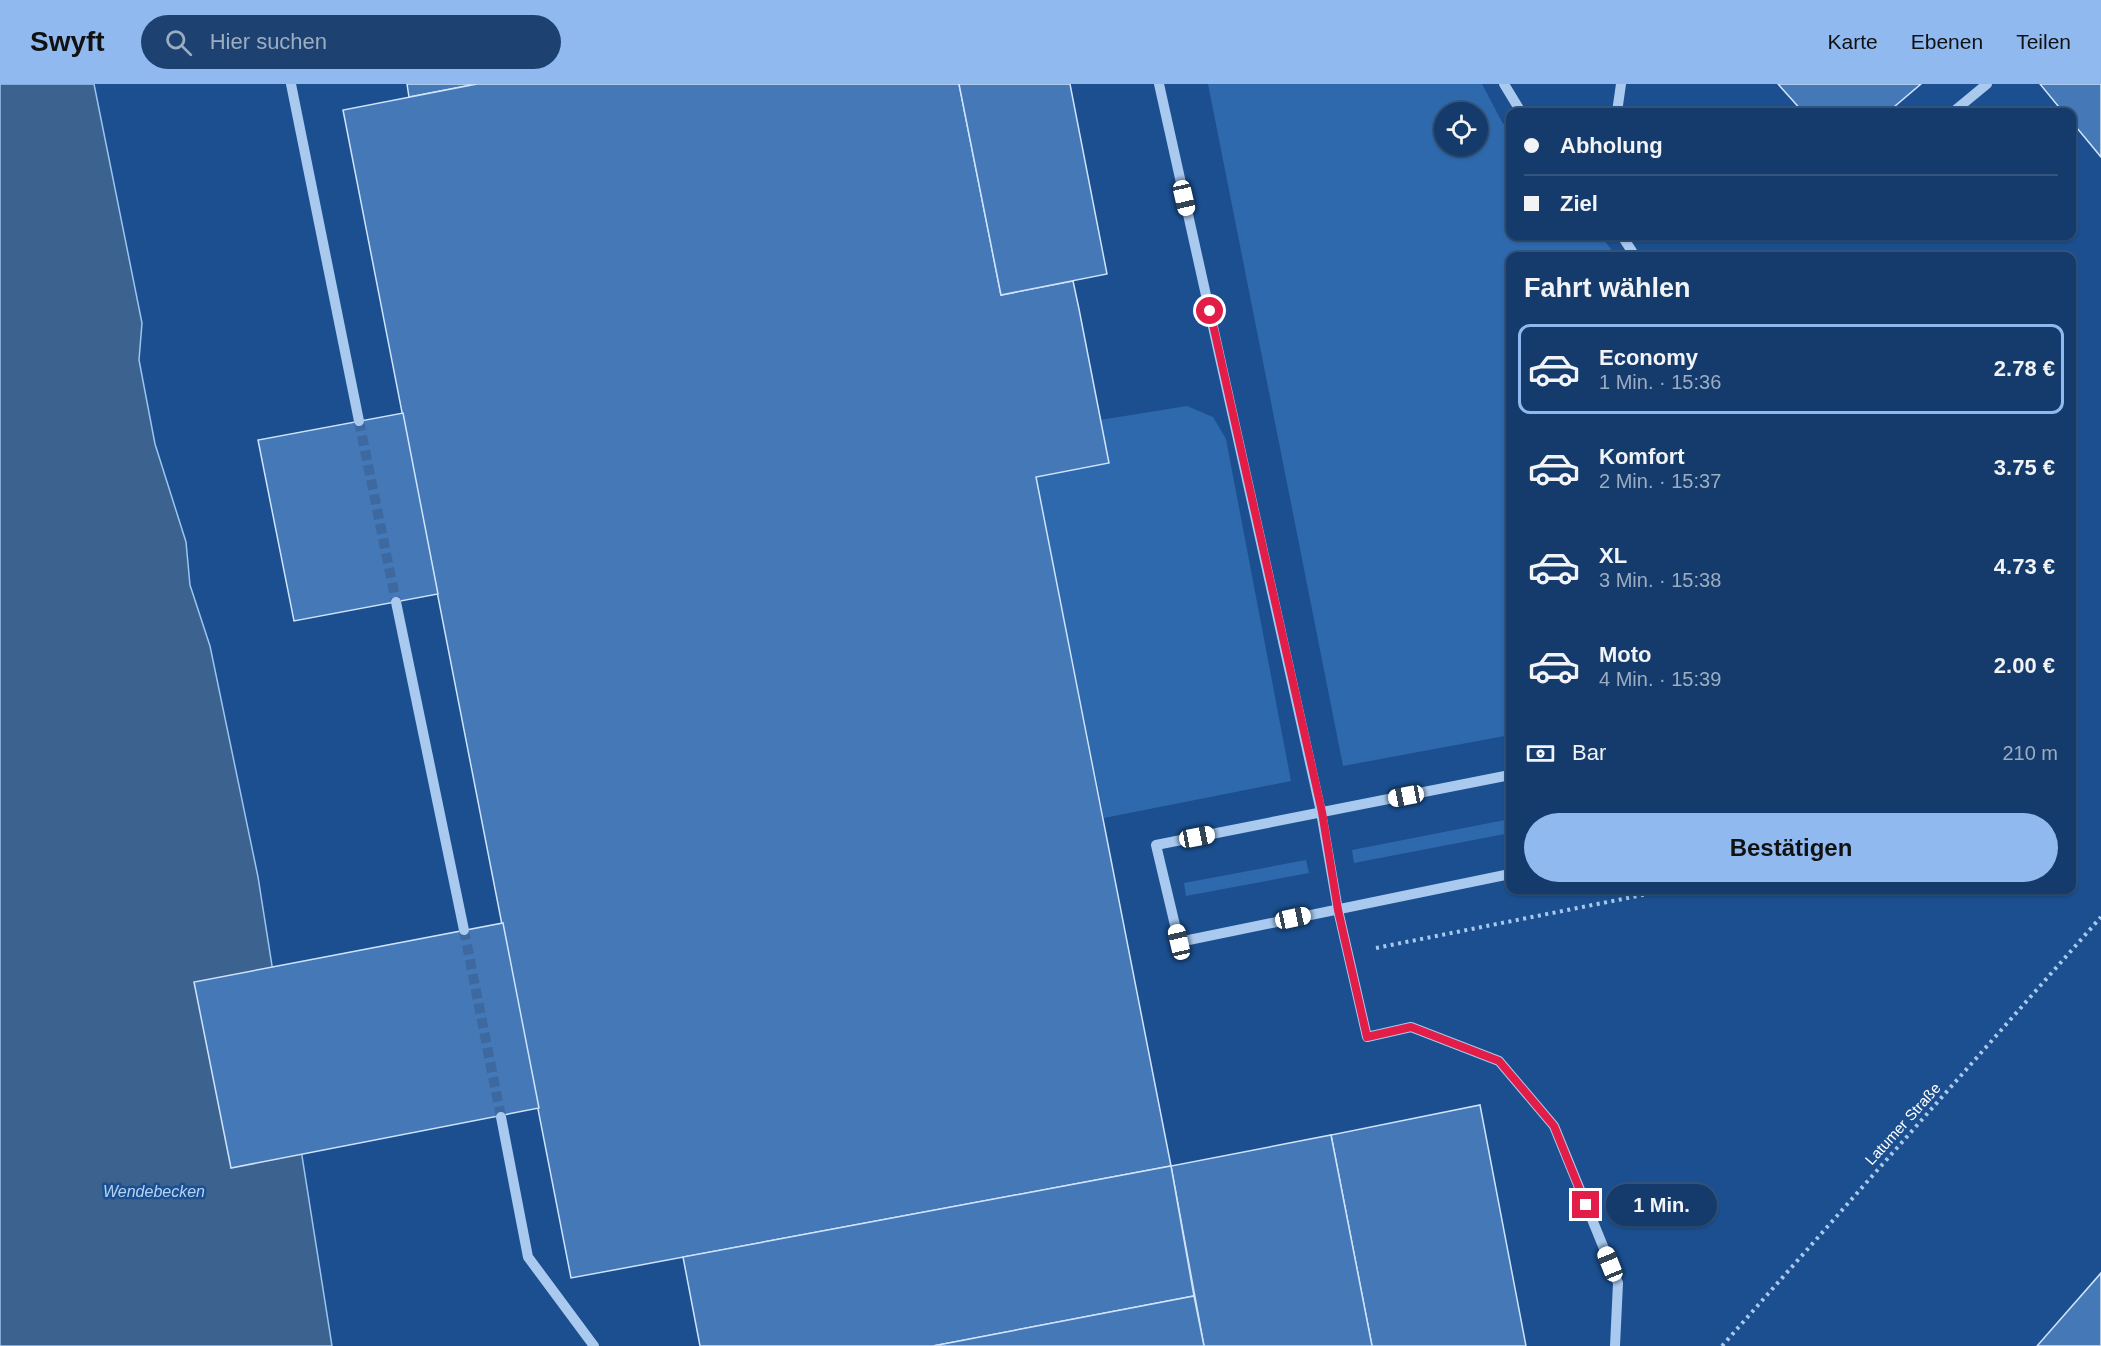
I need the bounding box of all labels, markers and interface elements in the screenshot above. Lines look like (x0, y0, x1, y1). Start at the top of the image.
search box (141, 15, 561, 69)
text: Swyft (30, 26, 105, 57)
icon: search (162, 26, 195, 59)
text: Hier suchen (210, 29, 327, 54)
text: Karte (1828, 30, 1878, 53)
text: Ebenen (1911, 30, 1983, 53)
text: Teilen (2016, 30, 2071, 53)
map controls (1434, 102, 1488, 156)
button: locate (1434, 102, 1488, 156)
text: Abholung (1560, 133, 1663, 158)
car (1171, 178, 1197, 218)
text: Ziel (1560, 191, 1598, 216)
text: Fahrt wählen (1524, 273, 1691, 303)
route start (1196, 297, 1223, 324)
icon: car (1527, 342, 1581, 396)
text: Economy (1599, 345, 1698, 370)
text: 2.78 € (1994, 356, 2055, 381)
text: 1 Min. · 15:36 (1599, 371, 1721, 393)
icon: car (1527, 441, 1581, 495)
text: Komfort (1599, 444, 1685, 469)
text: 3.75 € (1994, 455, 2055, 480)
text: 2 Min. · 15:37 (1599, 470, 1721, 492)
icon: car (1527, 540, 1581, 594)
text: XL (1599, 543, 1627, 568)
text: 4.73 € (1994, 554, 2055, 579)
text: 3 Min. · 15:38 (1599, 569, 1721, 591)
icon: car (1527, 639, 1581, 693)
text: Moto (1599, 642, 1652, 667)
text: 2.00 € (1994, 653, 2055, 678)
text: 4 Min. · 15:39 (1599, 668, 1721, 690)
icon: cash (1524, 737, 1557, 770)
text: Bar (1572, 740, 1606, 765)
text: 210 m (2002, 742, 2058, 764)
car (1387, 784, 1425, 808)
button: Bestätigen (1524, 813, 2058, 882)
car (1178, 825, 1216, 849)
car (1274, 905, 1312, 931)
car (1166, 922, 1192, 962)
street label: Latumer Straße (1861, 1079, 1944, 1168)
water label: Wendebecken (103, 1183, 205, 1200)
callout: 1 Min. (1607, 1184, 1718, 1226)
route end (1572, 1191, 1599, 1218)
text: 1 Min. (1633, 1194, 1690, 1216)
car (1595, 1244, 1625, 1284)

